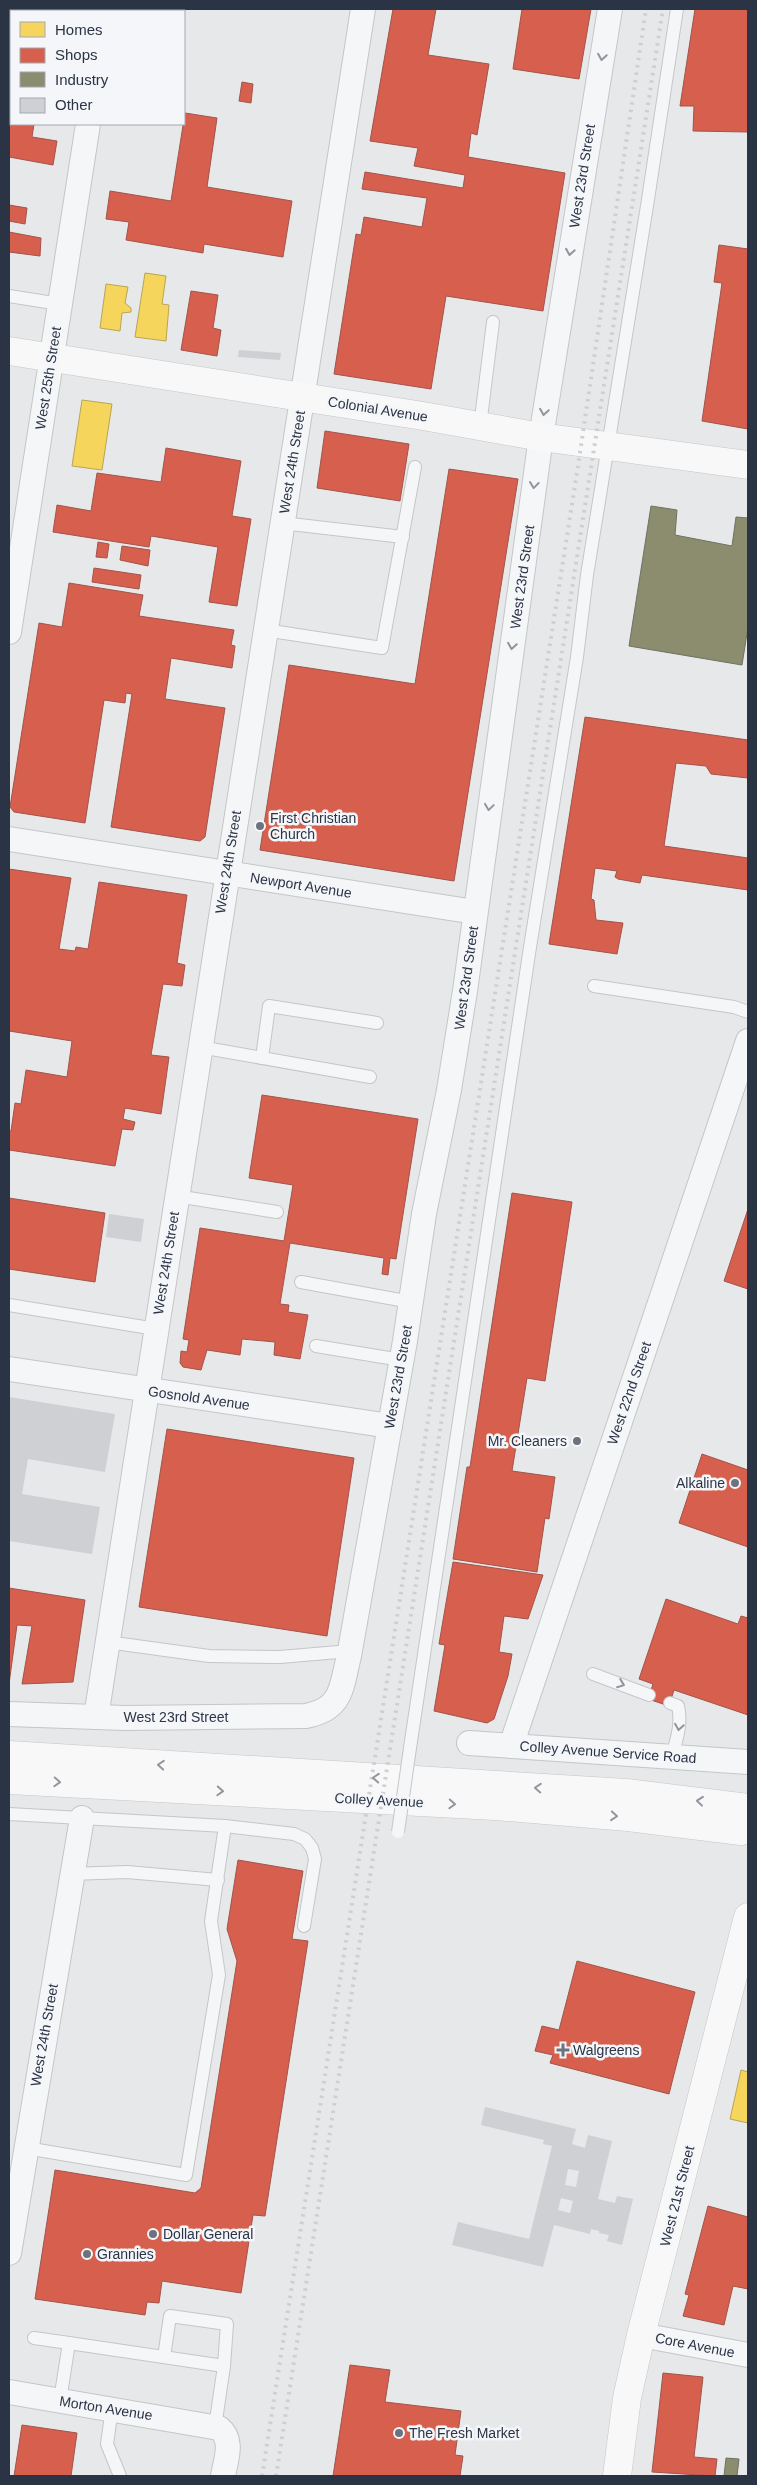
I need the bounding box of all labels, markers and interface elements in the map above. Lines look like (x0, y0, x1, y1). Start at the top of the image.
legend (10, 10, 185, 125)
text: Homes (55, 21, 103, 38)
text: Shops (55, 46, 98, 63)
one-way arrow (597, 53, 608, 61)
text: Industry (55, 71, 109, 88)
text: Other (55, 96, 93, 113)
street label: West 23rd Street (566, 123, 598, 229)
one-way arrow (565, 248, 576, 256)
street label: West 25th Street (32, 325, 64, 431)
street label: Colonial Avenue (327, 393, 429, 425)
one-way arrow (540, 408, 550, 417)
street label: West 24th Street (276, 409, 308, 515)
one-way arrow (529, 482, 540, 490)
street label: West 23rd Street (507, 524, 537, 630)
one-way arrow (507, 642, 517, 651)
one-way arrow (484, 803, 495, 811)
street label: West 24th Street (212, 809, 244, 915)
place label: First Christian Church (270, 810, 356, 842)
marker: First Christian Church (254, 820, 266, 832)
street label: Newport Avenue (249, 869, 353, 901)
street label: West 23rd Street (451, 925, 481, 1031)
street label: West 24th Street (150, 1210, 182, 1316)
street label: West 23rd Street (381, 1324, 415, 1430)
street label: West 22nd Street (604, 1339, 654, 1447)
street label: Gosnold Avenue (147, 1383, 251, 1413)
place label: Mr. Cleaners (488, 1433, 567, 1449)
marker: Mr. Cleaners (571, 1435, 583, 1447)
place label: Alkaline (676, 1475, 725, 1491)
marker: Alkaline (729, 1477, 741, 1489)
one-way arrow (616, 1678, 625, 1688)
street label: West 23rd Street (124, 1709, 229, 1725)
one-way arrow (674, 1723, 685, 1731)
street label: Colley Avenue Service Road (519, 1738, 697, 1766)
one-way arrow (157, 1759, 165, 1770)
one-way arrow (372, 1773, 380, 1784)
one-way arrow (54, 1776, 62, 1787)
one-way arrow (534, 1783, 542, 1794)
one-way arrow (216, 1785, 224, 1796)
street label: Colley Avenue (334, 1790, 424, 1810)
one-way arrow (696, 1796, 704, 1807)
one-way arrow (448, 1798, 456, 1809)
one-way arrow (610, 1810, 618, 1821)
street label: West 24th Street (27, 1982, 61, 2088)
place label: Walgreens (573, 2042, 639, 2058)
marker: Walgreens (557, 2044, 569, 2056)
street label: West 21st Street (657, 2144, 697, 2248)
place label: Dollar General (163, 2226, 253, 2242)
marker: Dollar General (147, 2228, 159, 2240)
place label: Grannies (97, 2246, 154, 2262)
marker: Grannies (81, 2248, 93, 2260)
street label: Core Avenue (654, 2329, 736, 2361)
street label: Morton Avenue (58, 2393, 154, 2423)
place label: The Fresh Market (409, 2425, 520, 2441)
marker: The Fresh Market (393, 2427, 405, 2439)

